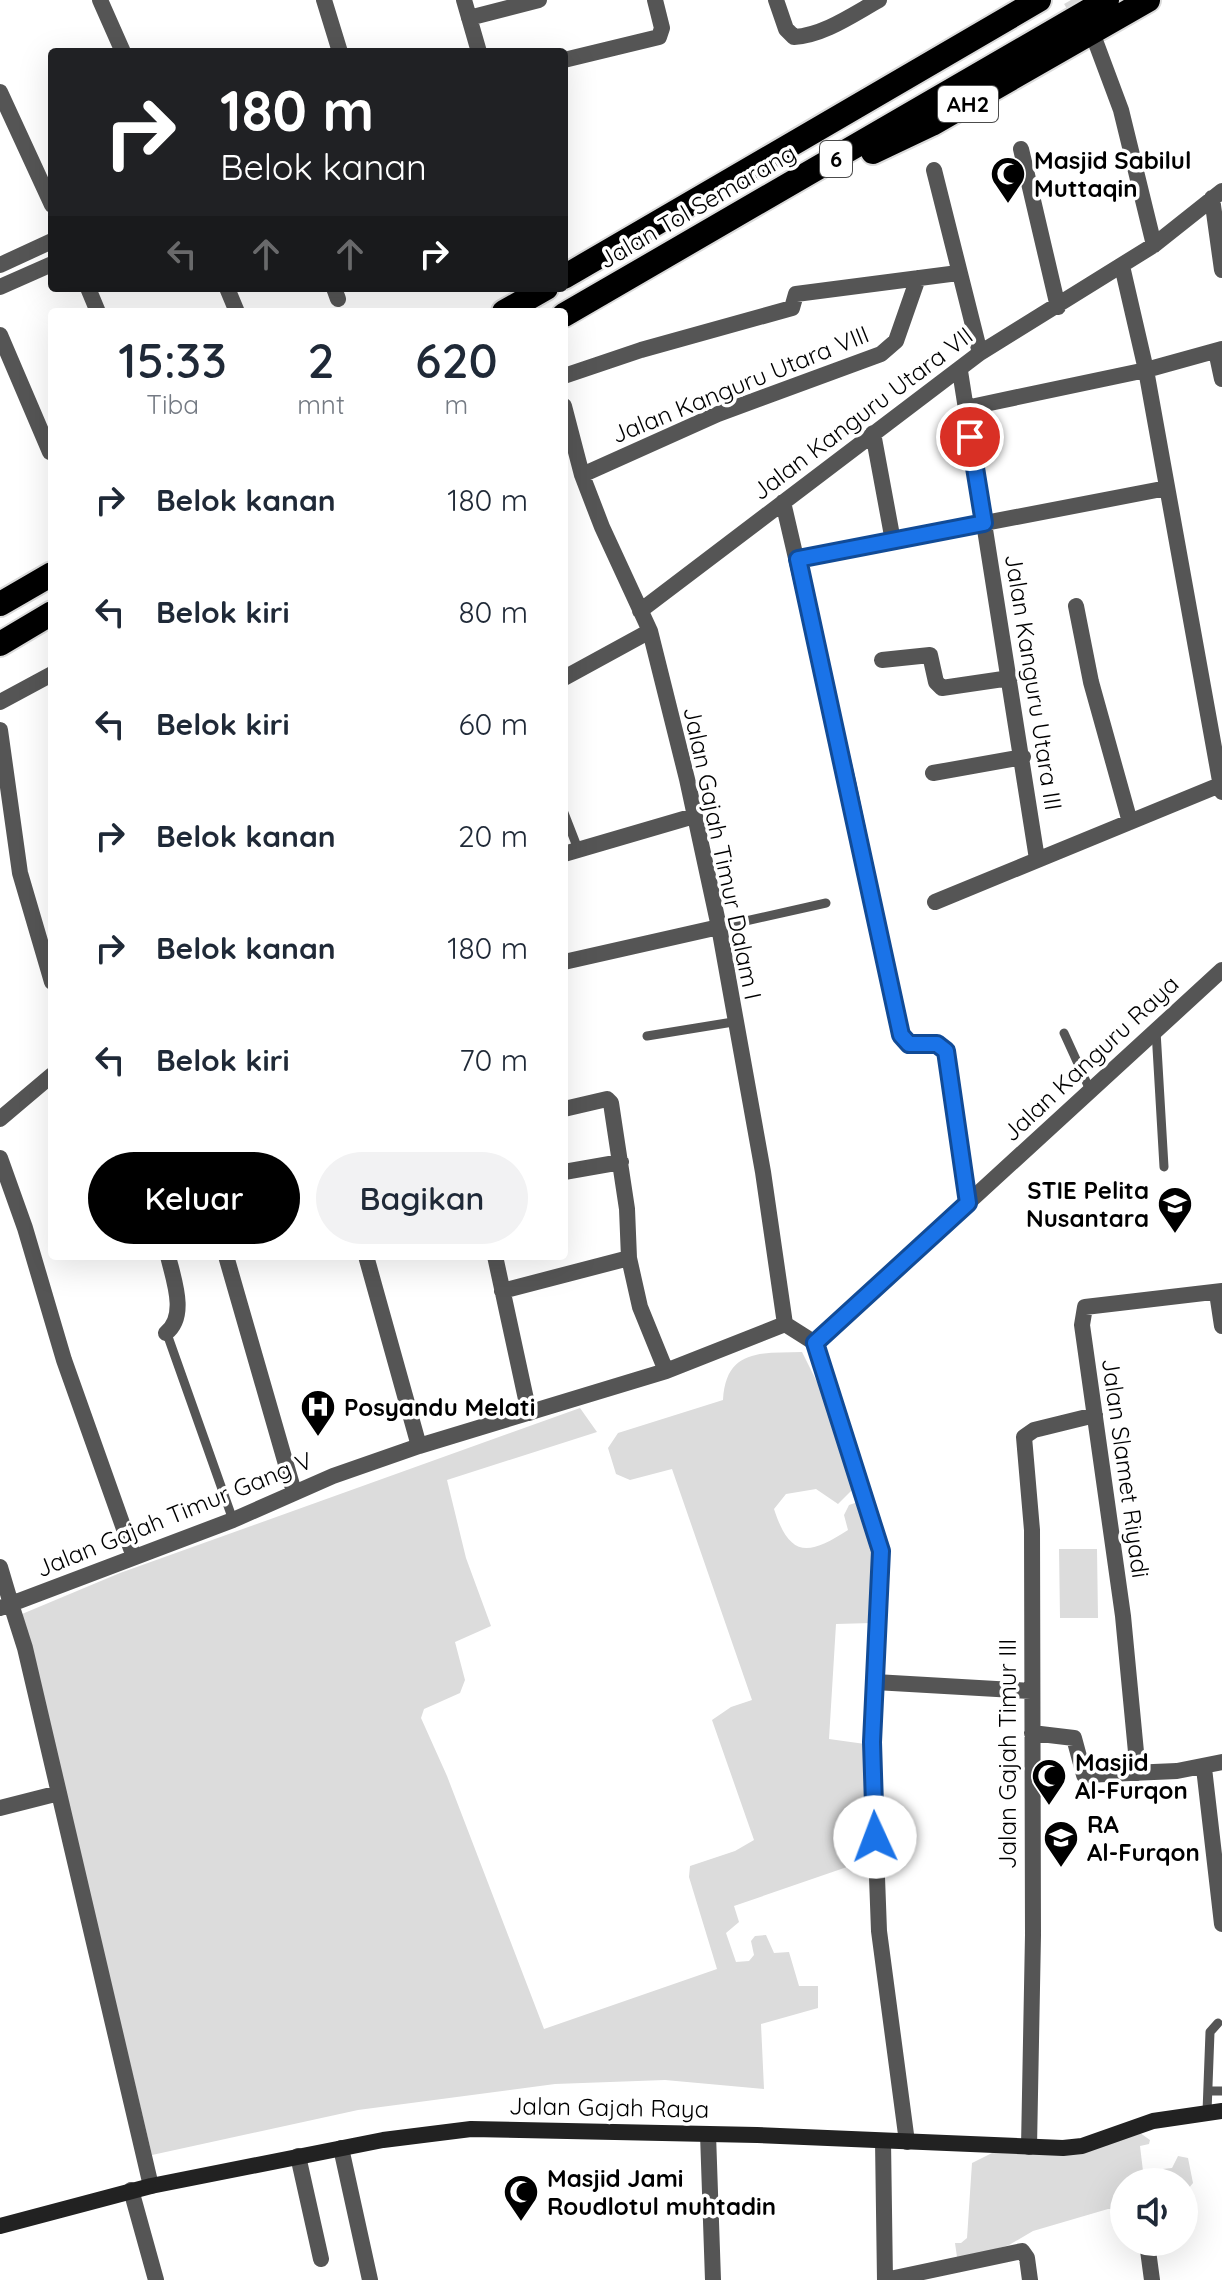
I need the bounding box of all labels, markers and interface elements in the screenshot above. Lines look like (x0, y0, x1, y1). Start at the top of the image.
text: 180 m (220, 75, 374, 145)
icon: right (88, 80, 192, 184)
road number: AH2 (938, 86, 998, 122)
street label: Jalan Tol Semarang (593, 137, 801, 275)
road number: 6 (820, 141, 852, 177)
text: Belok kanan (220, 144, 427, 189)
place label: Masjid Sabilul Muttaqin (1034, 145, 1191, 203)
mosque icon: Masjid Sabilul Muttaqin (989, 155, 1027, 205)
icon: left (160, 232, 204, 276)
icon: ahead (244, 232, 288, 276)
icon: ahead (328, 232, 372, 276)
icon: right (412, 232, 456, 276)
street label: Jalan Kanguru Utara VIII (607, 319, 873, 449)
street label: Jalan Kanguru Utara VII (746, 321, 978, 505)
text: 15:33 (118, 330, 227, 390)
text: 2 (307, 330, 334, 390)
text: 620 (415, 330, 498, 390)
text: Tiba (146, 388, 199, 421)
text: mnt (297, 388, 345, 421)
text: m (445, 388, 468, 421)
pin (936, 403, 1004, 471)
icon: arrive (948, 415, 992, 459)
icon: right (88, 478, 132, 522)
text: Belok kanan (156, 481, 336, 519)
text: 180 m (447, 481, 528, 519)
street label: Jalan Kanguru Utara III (999, 552, 1069, 812)
icon: left (88, 590, 132, 634)
text: Belok kiri (156, 593, 290, 631)
text: 80 m (458, 593, 528, 631)
icon: left (88, 702, 132, 746)
street label: Jalan Gajah Timur Dalam I (677, 704, 769, 1002)
text: Belok kiri (156, 705, 290, 743)
text: 60 m (458, 705, 528, 743)
icon: right (88, 814, 132, 858)
text: Belok kanan (156, 817, 336, 855)
text: 20 m (458, 817, 528, 855)
icon: right (88, 926, 132, 970)
text: Belok kanan (156, 929, 336, 967)
text: 180 m (447, 929, 528, 967)
street label: Jalan Kanguru Raya (996, 969, 1184, 1147)
icon: left (88, 1038, 132, 1082)
text: Belok kiri (156, 1041, 290, 1079)
text: 70 m (459, 1041, 528, 1079)
button: Keluar (88, 1152, 300, 1244)
button: Bagikan (316, 1152, 528, 1244)
place label: STIE Pelita Nusantara (1026, 1175, 1149, 1233)
school or university icon: STIE Pelita Nusantara (1156, 1185, 1194, 1235)
street label: Jalan Slamet Riyadi (1096, 1356, 1156, 1580)
hospital icon: Posyandu Melati (299, 1388, 337, 1438)
place label: Posyandu Melati (344, 1392, 535, 1422)
street label: Jalan Gajah Timur Gang V (31, 1445, 317, 1583)
street label: Jalan Gajah Timur III (992, 1639, 1022, 1869)
place label: Masjid Al-Furqon (1075, 1747, 1188, 1805)
mosque icon: Masjid Al-Furqon (1030, 1757, 1068, 1807)
position arrow (833, 1795, 917, 1879)
place label: RA Al-Furqon (1087, 1809, 1200, 1867)
school or university icon: RA Al-Furqon (1042, 1819, 1080, 1869)
street label: Jalan Gajah Raya (509, 2090, 709, 2124)
place label: Masjid Jami Roudlotul muhtadin (547, 2163, 776, 2221)
map controls (1110, 2168, 1198, 2256)
button: sound (1110, 2168, 1198, 2256)
mosque icon: Masjid Jami Roudlotul muhtadin (502, 2173, 540, 2223)

